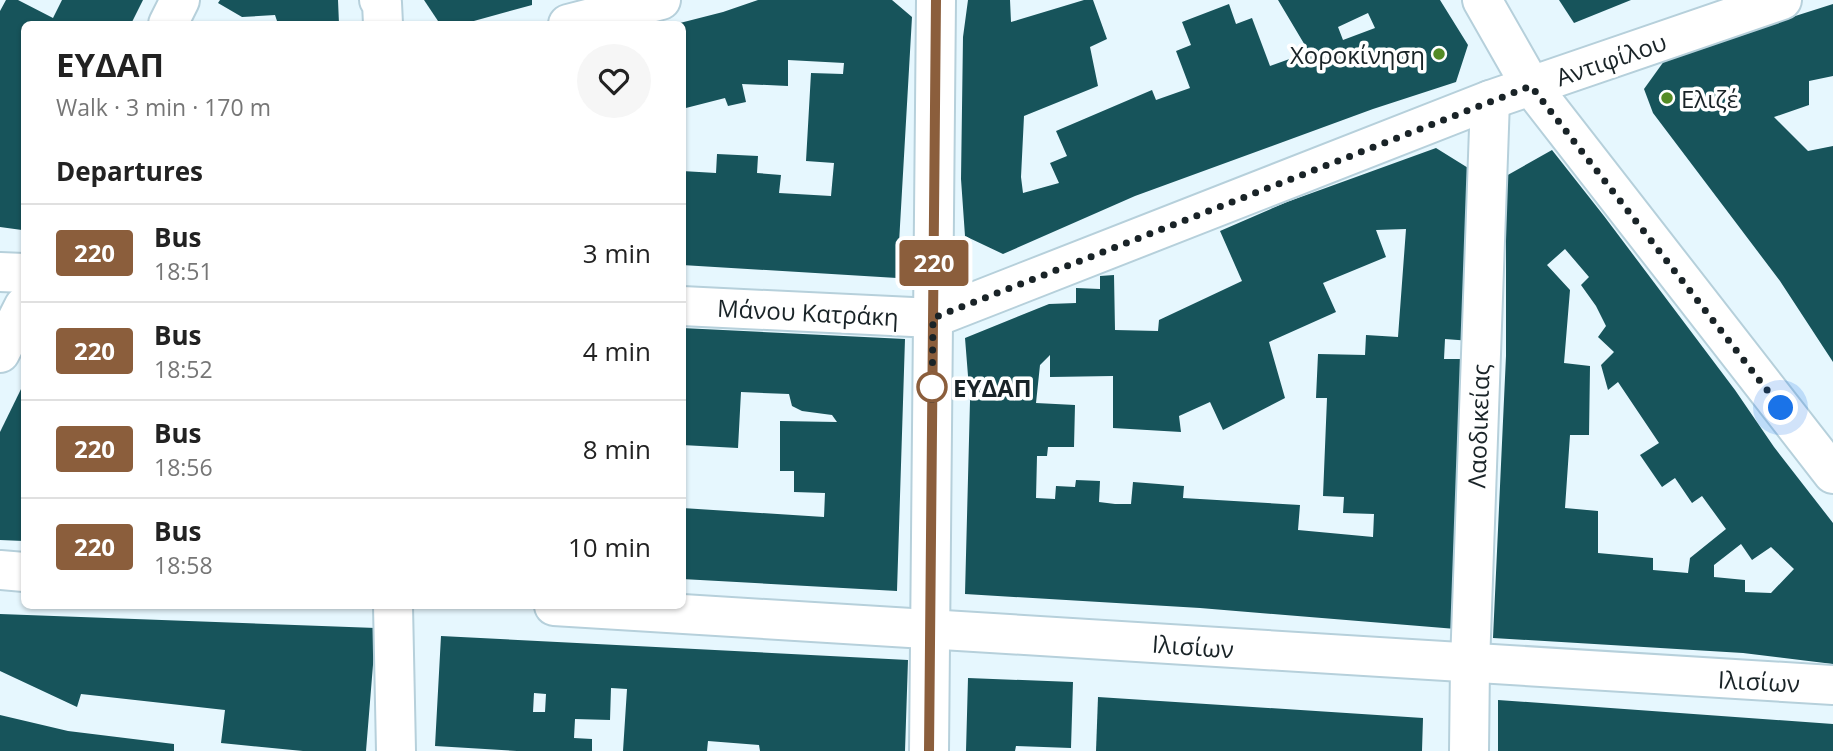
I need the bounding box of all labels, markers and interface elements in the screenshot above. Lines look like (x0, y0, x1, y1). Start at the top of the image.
street label: Αντιφίλου (1551, 25, 1671, 93)
place label: Χοροκίνηση (1290, 38, 1425, 71)
text: ΕΥΔΑΠ (56, 42, 164, 87)
button: heart (577, 44, 651, 118)
marker: Χοροκίνηση (1431, 46, 1447, 62)
place label: Ελιζέ (1681, 82, 1738, 115)
marker: Ελιζέ (1659, 90, 1675, 106)
text: Walk · 3 min · 170 m (56, 91, 271, 123)
text: Departures (56, 153, 203, 189)
text: Bus (154, 219, 201, 255)
text: 3 min (583, 235, 651, 271)
text: 220 (74, 236, 115, 269)
line badge: 220 (894, 240, 974, 286)
text: 220 (913, 246, 955, 279)
text: 18:51 (154, 255, 213, 287)
street label: Μάνου Κατράκη (716, 291, 900, 333)
text: Bus (154, 317, 201, 353)
text: 4 min (583, 333, 651, 369)
text: 220 (74, 334, 115, 367)
text: 18:52 (154, 353, 213, 385)
street label: Λαοδικείας (1459, 363, 1497, 489)
place label: ΕΥΔΑΠ (953, 371, 1032, 404)
marker: ΕΥΔΑΠ (917, 372, 947, 402)
your location (1763, 390, 1798, 425)
text: Bus (154, 415, 201, 451)
text: 8 min (583, 431, 651, 467)
text: 220 (74, 432, 115, 465)
text: 18:56 (154, 451, 213, 483)
text: Bus (154, 513, 201, 549)
text: 10 min (568, 529, 651, 565)
text: 220 (74, 530, 115, 563)
text: 18:58 (154, 549, 213, 581)
street label: Ιλισίων (1151, 627, 1235, 665)
street label: Ιλισίων (1717, 662, 1801, 700)

